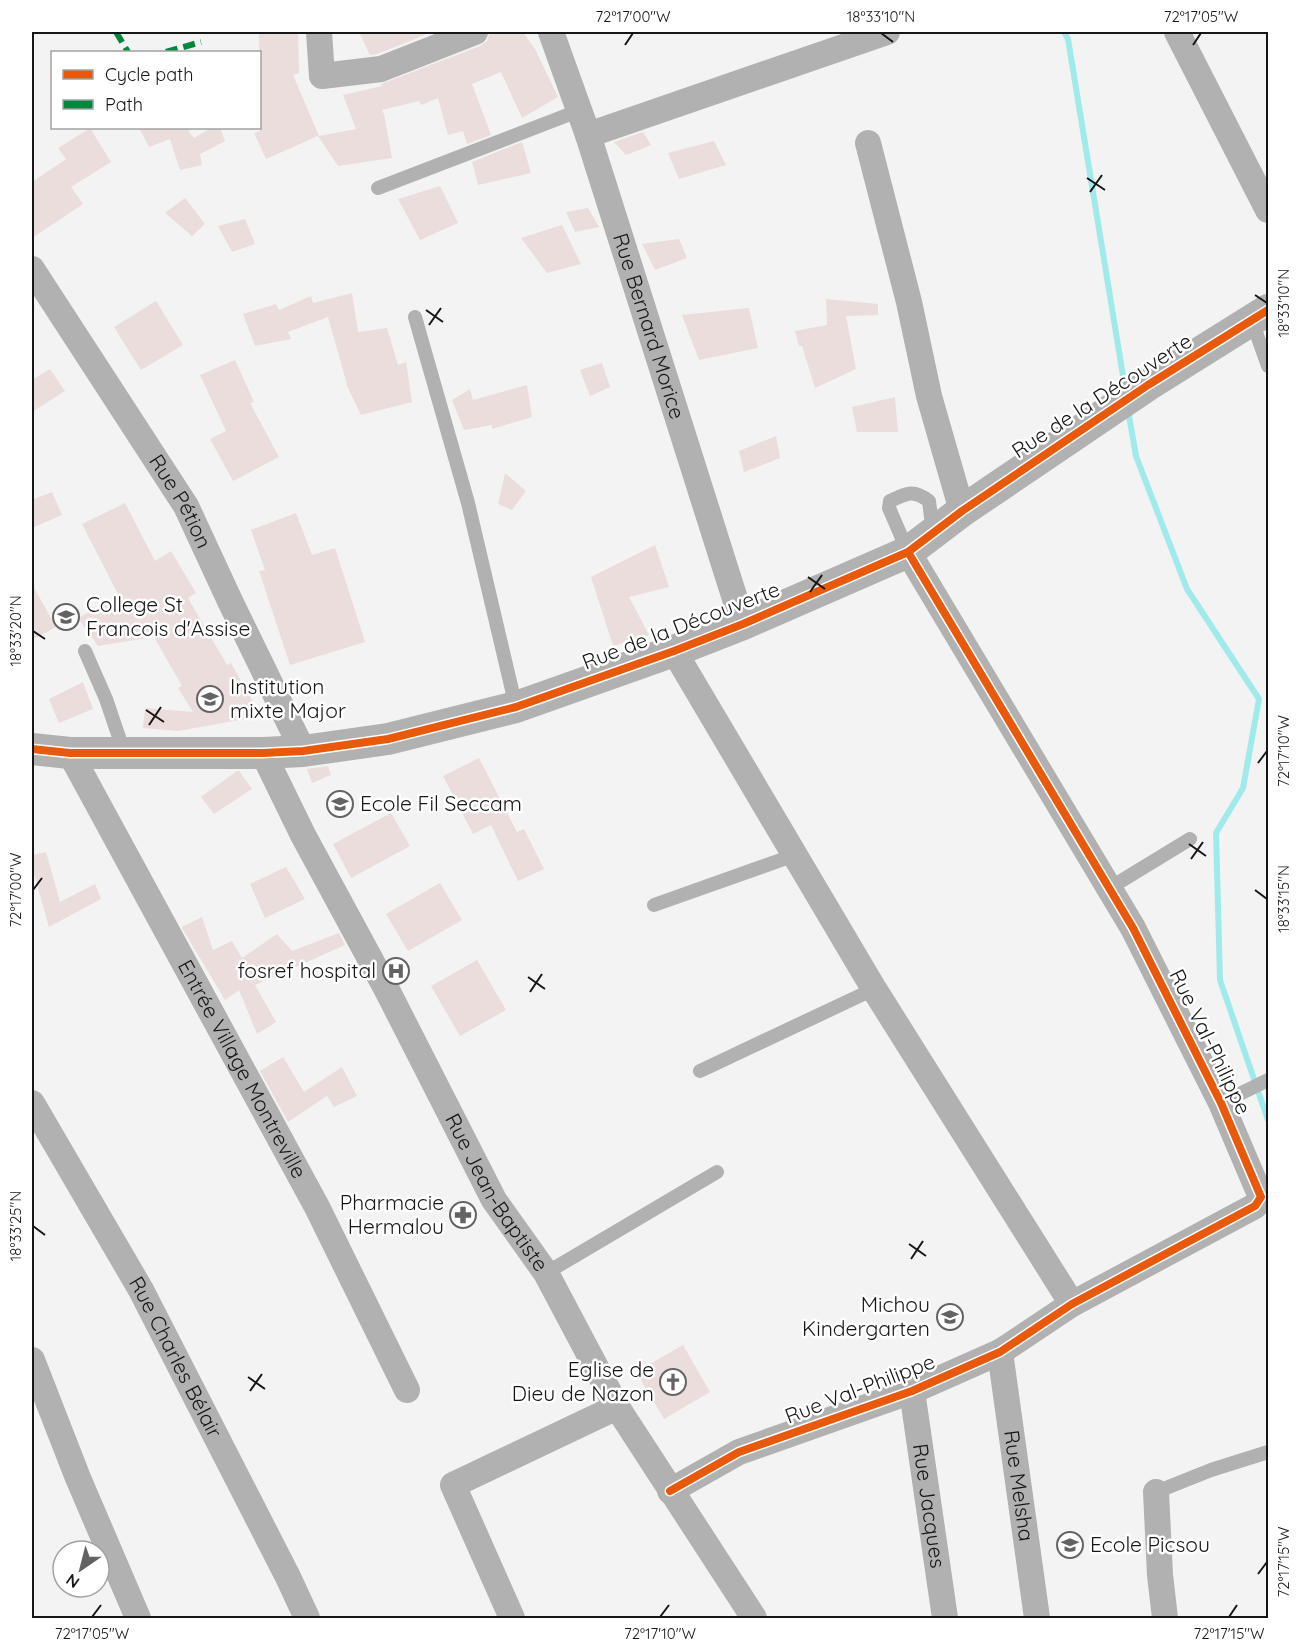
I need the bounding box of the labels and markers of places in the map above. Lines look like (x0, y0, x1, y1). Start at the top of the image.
place label: College St Francois d'Assise (86, 591, 250, 641)
school or university icon: College St Francois d'Assise (51, 602, 81, 632)
place label: Institution mixte Major (230, 673, 346, 723)
school or university icon: Institution mixte Major (195, 684, 225, 714)
school or university icon: Ecole Fil Seccam (325, 789, 355, 819)
place label: Ecole Fil Seccam (360, 790, 522, 816)
hospital icon: fosref hospital (381, 956, 411, 986)
place label: fosref hospital (238, 957, 376, 983)
place label: Pharmacie Hermalou (340, 1189, 444, 1239)
pharmacy icon: Pharmacie Hermalou (448, 1200, 478, 1230)
place label: Michou Kindergarten (802, 1291, 930, 1341)
school or university icon: Michou Kindergarten (935, 1302, 965, 1332)
place label: Eglise de Dieu de Nazon (512, 1356, 654, 1406)
church icon: Eglise de Dieu de Nazon (658, 1367, 688, 1397)
school or university icon: Ecole Picsou (1055, 1530, 1085, 1560)
place label: Ecole Picsou (1090, 1531, 1210, 1557)

